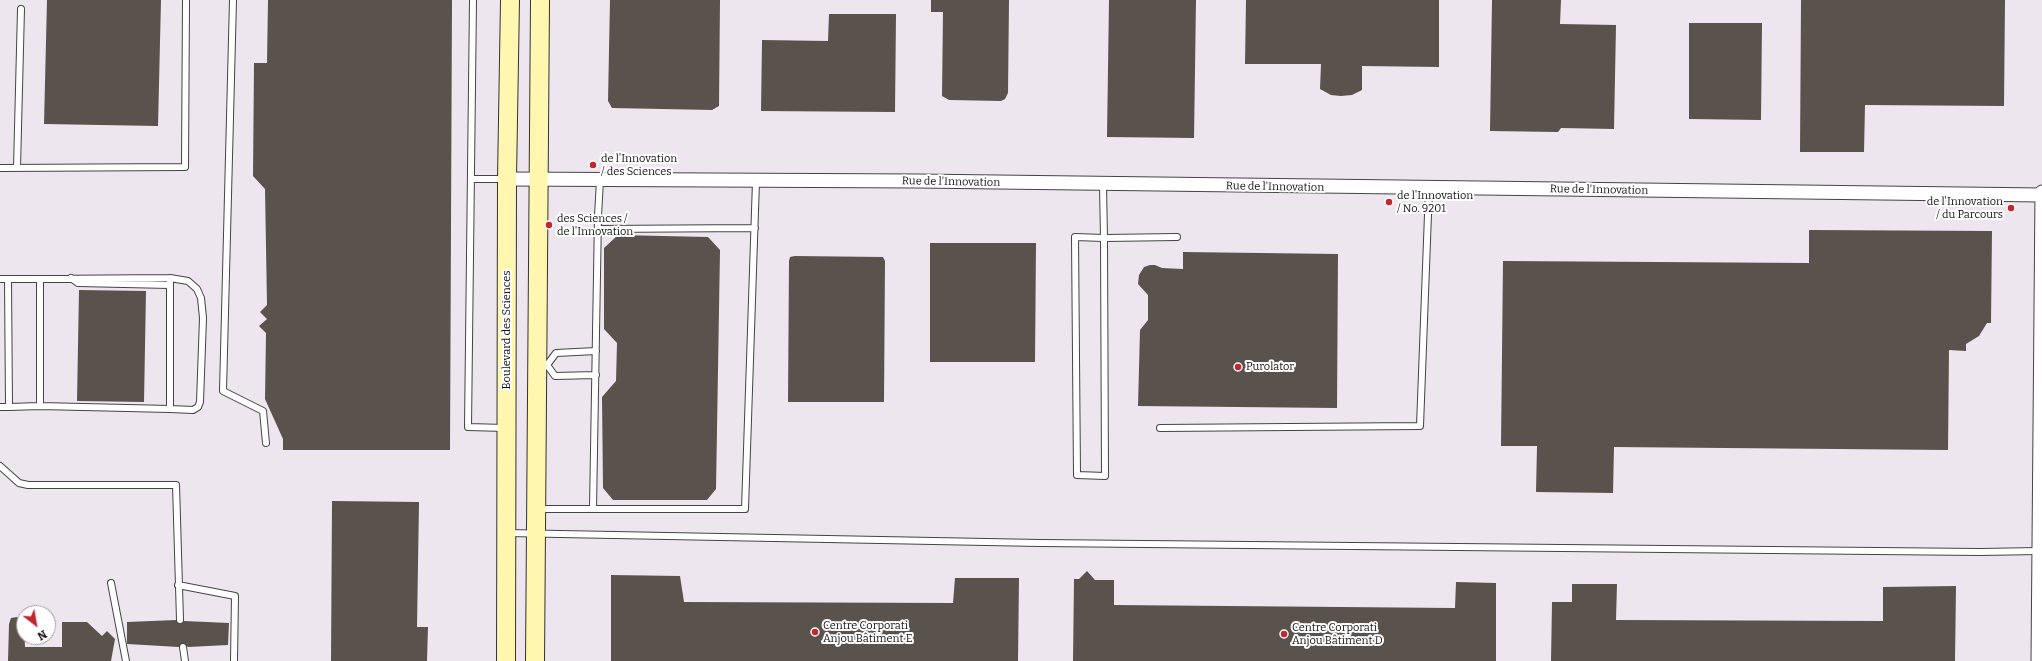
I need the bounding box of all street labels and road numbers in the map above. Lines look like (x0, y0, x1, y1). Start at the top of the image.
street label: Rue de l'Innovation (902, 175, 1000, 189)
street label: Rue de l'Innovation (1226, 180, 1324, 194)
street label: Rue de l'Innovation (1550, 183, 1648, 197)
street label: Boulevard des Sciences (500, 271, 514, 389)

